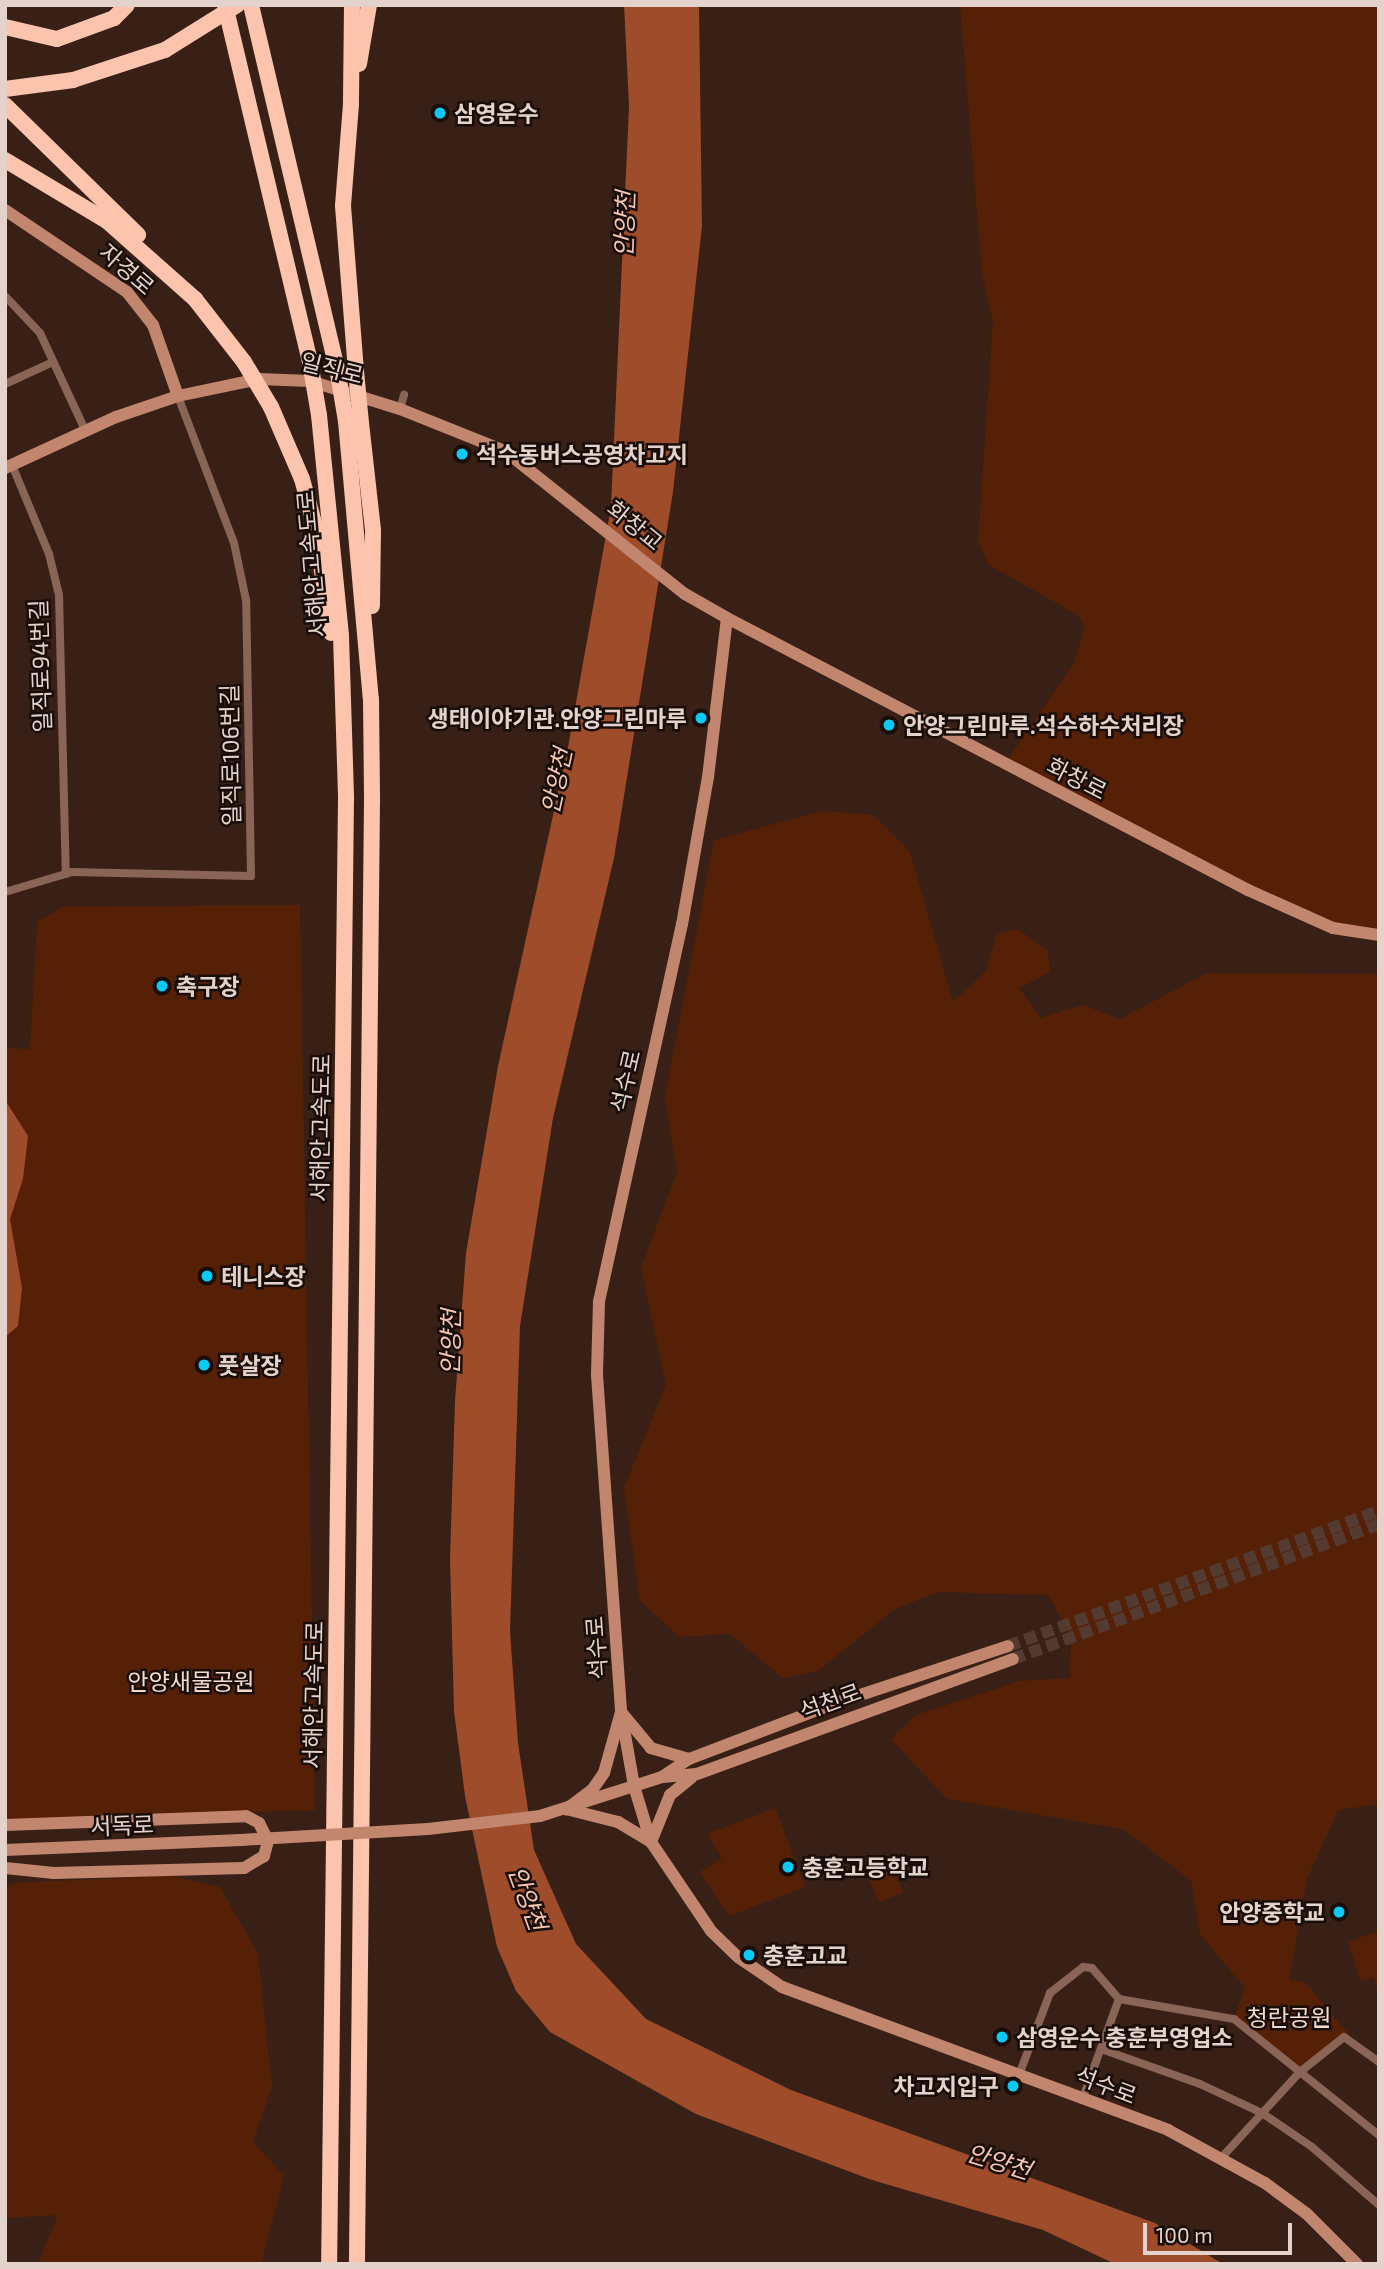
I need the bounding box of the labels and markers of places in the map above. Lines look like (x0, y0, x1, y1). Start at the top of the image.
place label: 삼영운수 (454, 99, 539, 127)
marker: 삼영운수 (432, 105, 448, 121)
place label: 석수동버스공영차고지 (476, 440, 688, 468)
marker: 석수동버스공영차고지 (454, 446, 470, 462)
place label: 생태이야기관.안양그린마루 (427, 704, 687, 732)
marker: 생태이야기관.안양그린마루 (693, 710, 709, 726)
place label: 안양그린마루.석수하수처리장 (903, 711, 1184, 739)
marker: 안양그린마루.석수하수처리장 (881, 717, 897, 733)
place label: 축구장 (176, 972, 239, 1000)
marker: 축구장 (154, 978, 170, 994)
place label: 테니스장 (221, 1262, 306, 1290)
marker: 테니스장 (199, 1268, 215, 1284)
place label: 풋살장 (218, 1351, 281, 1379)
marker: 풋살장 (196, 1357, 212, 1373)
place label: 충훈고등학교 (802, 1853, 929, 1881)
marker: 충훈고등학교 (780, 1859, 796, 1875)
place label: 안양중학교 (1219, 1898, 1325, 1926)
marker: 안양중학교 (1331, 1904, 1347, 1920)
place label: 충훈고교 (763, 1941, 848, 1969)
marker: 충훈고교 (741, 1947, 757, 1963)
place label: 삼영운수 충훈부영업소 (1016, 2023, 1233, 2051)
marker: 삼영운수 충훈부영업소 (994, 2029, 1010, 2045)
place label: 차고지입구 (893, 2072, 999, 2100)
marker: 차고지입구 (1005, 2078, 1021, 2094)

